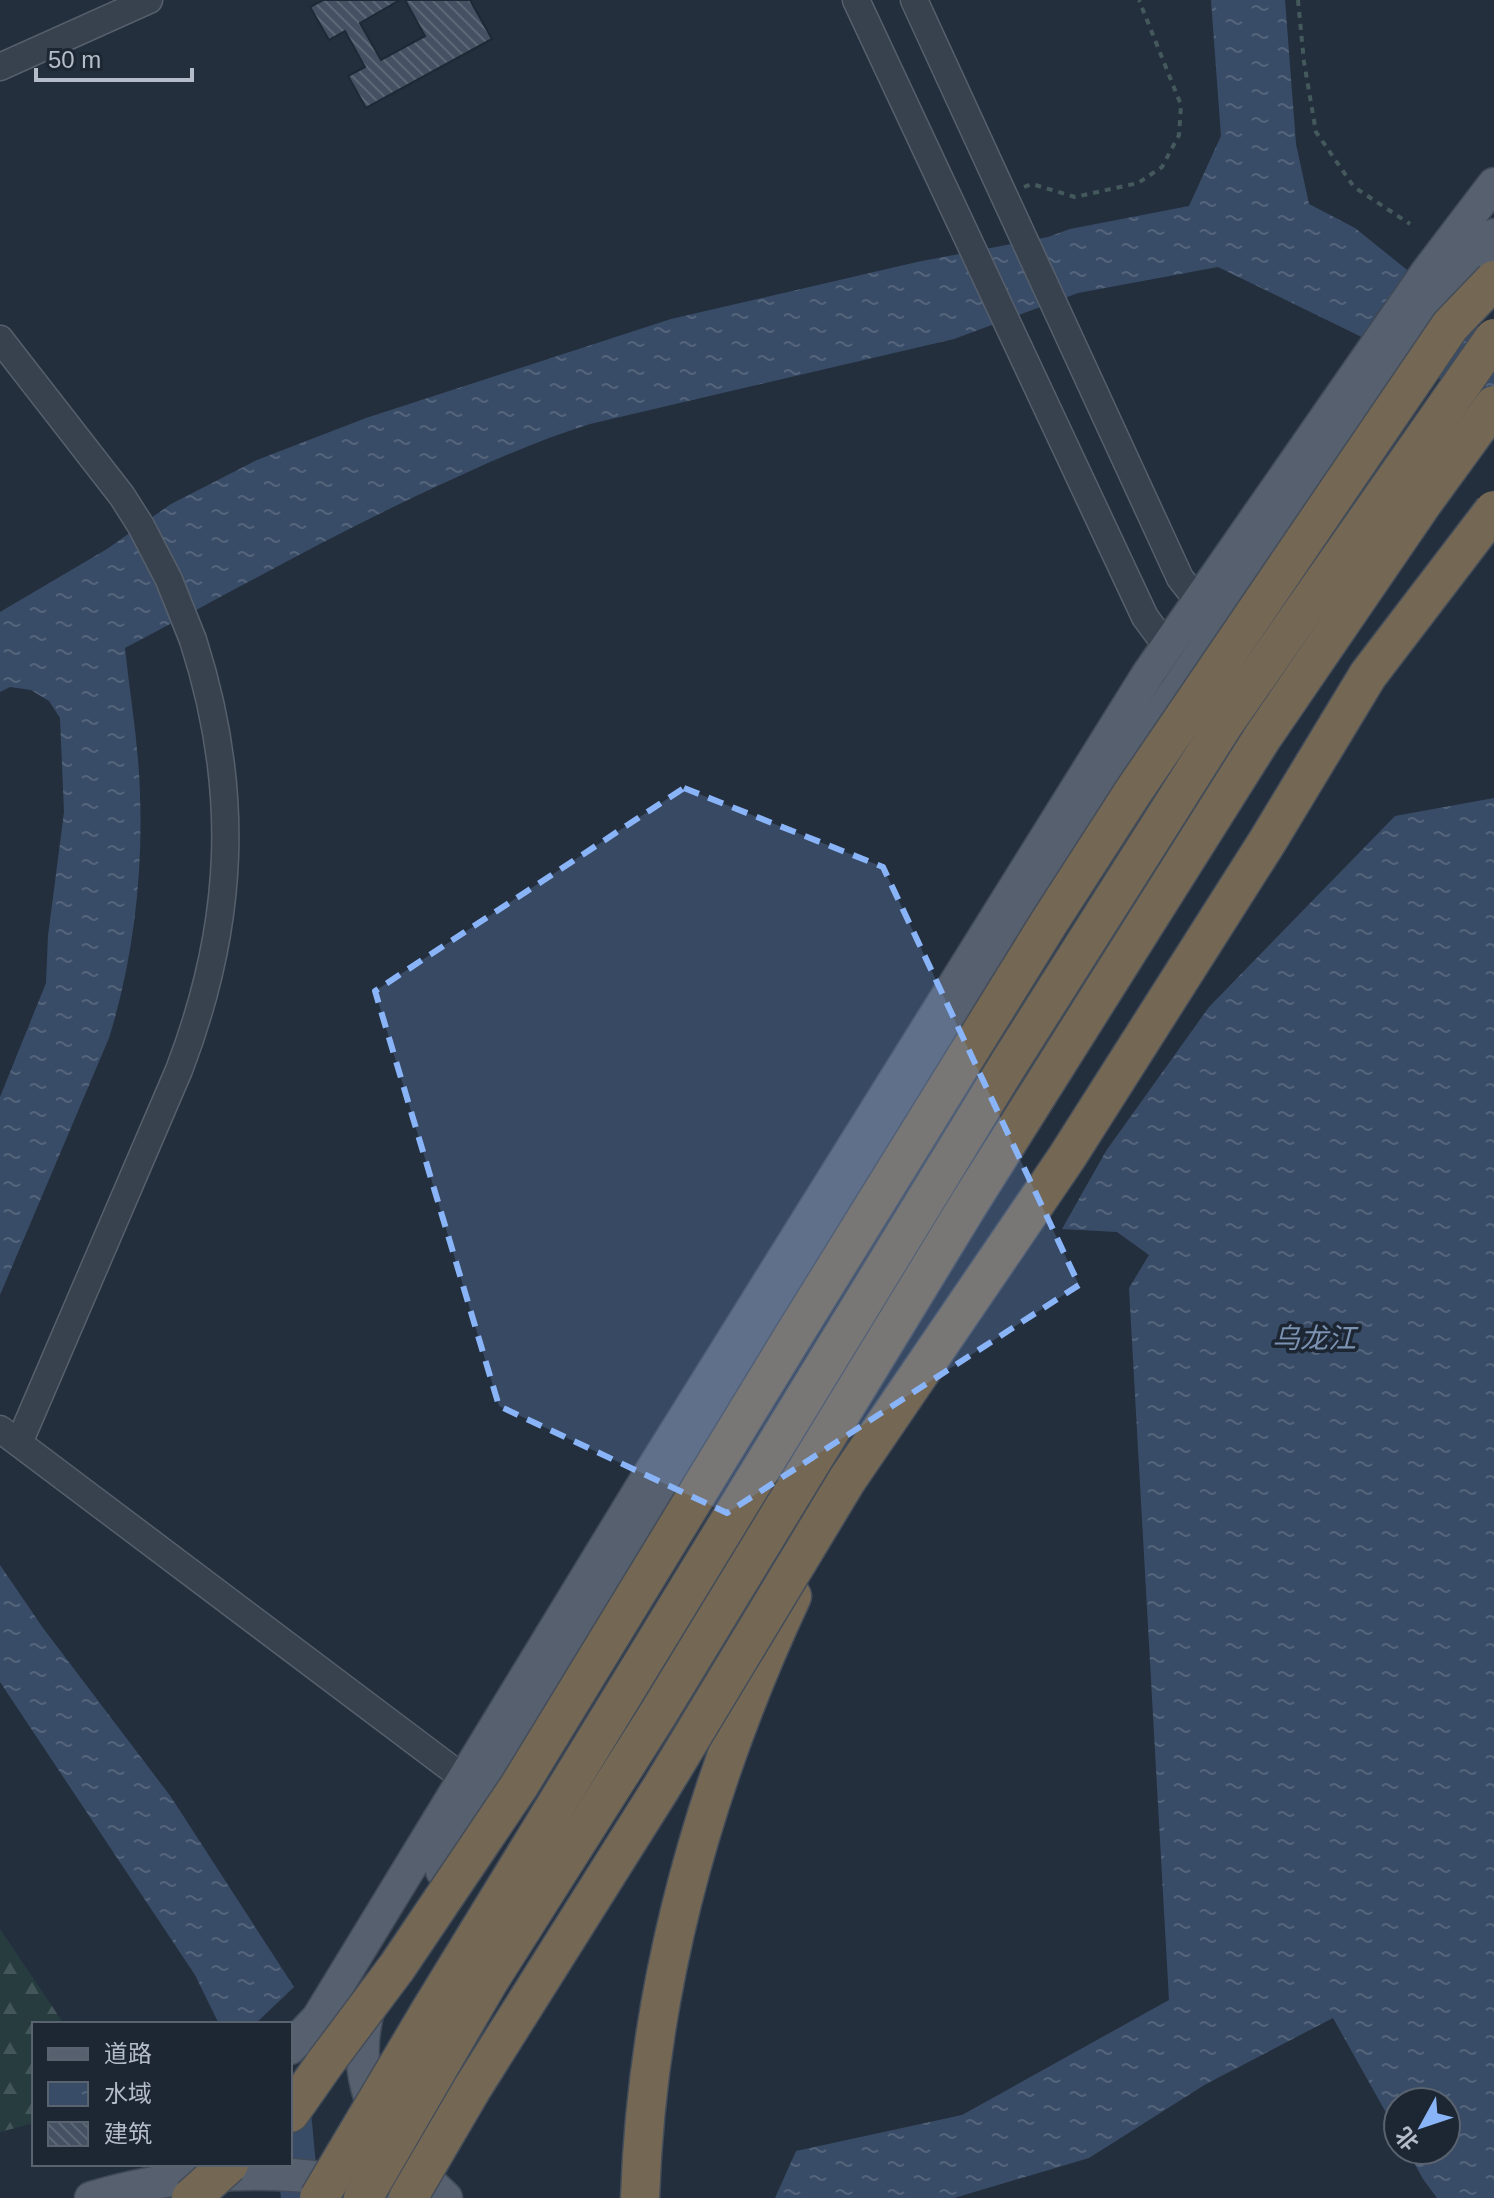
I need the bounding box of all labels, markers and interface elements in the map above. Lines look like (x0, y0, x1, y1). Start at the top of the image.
scale bar (36, 32, 192, 82)
text: 50 m (48, 46, 101, 73)
water label: 乌龙江 (1272, 1323, 1359, 1354)
legend (32, 2022, 292, 2166)
text: 道路 (104, 2040, 152, 2067)
text: 水域 (104, 2080, 152, 2107)
north arrow (1382, 2086, 1462, 2166)
text: 建筑 (104, 2120, 152, 2147)
text: 北 (1390, 2122, 1424, 2155)

